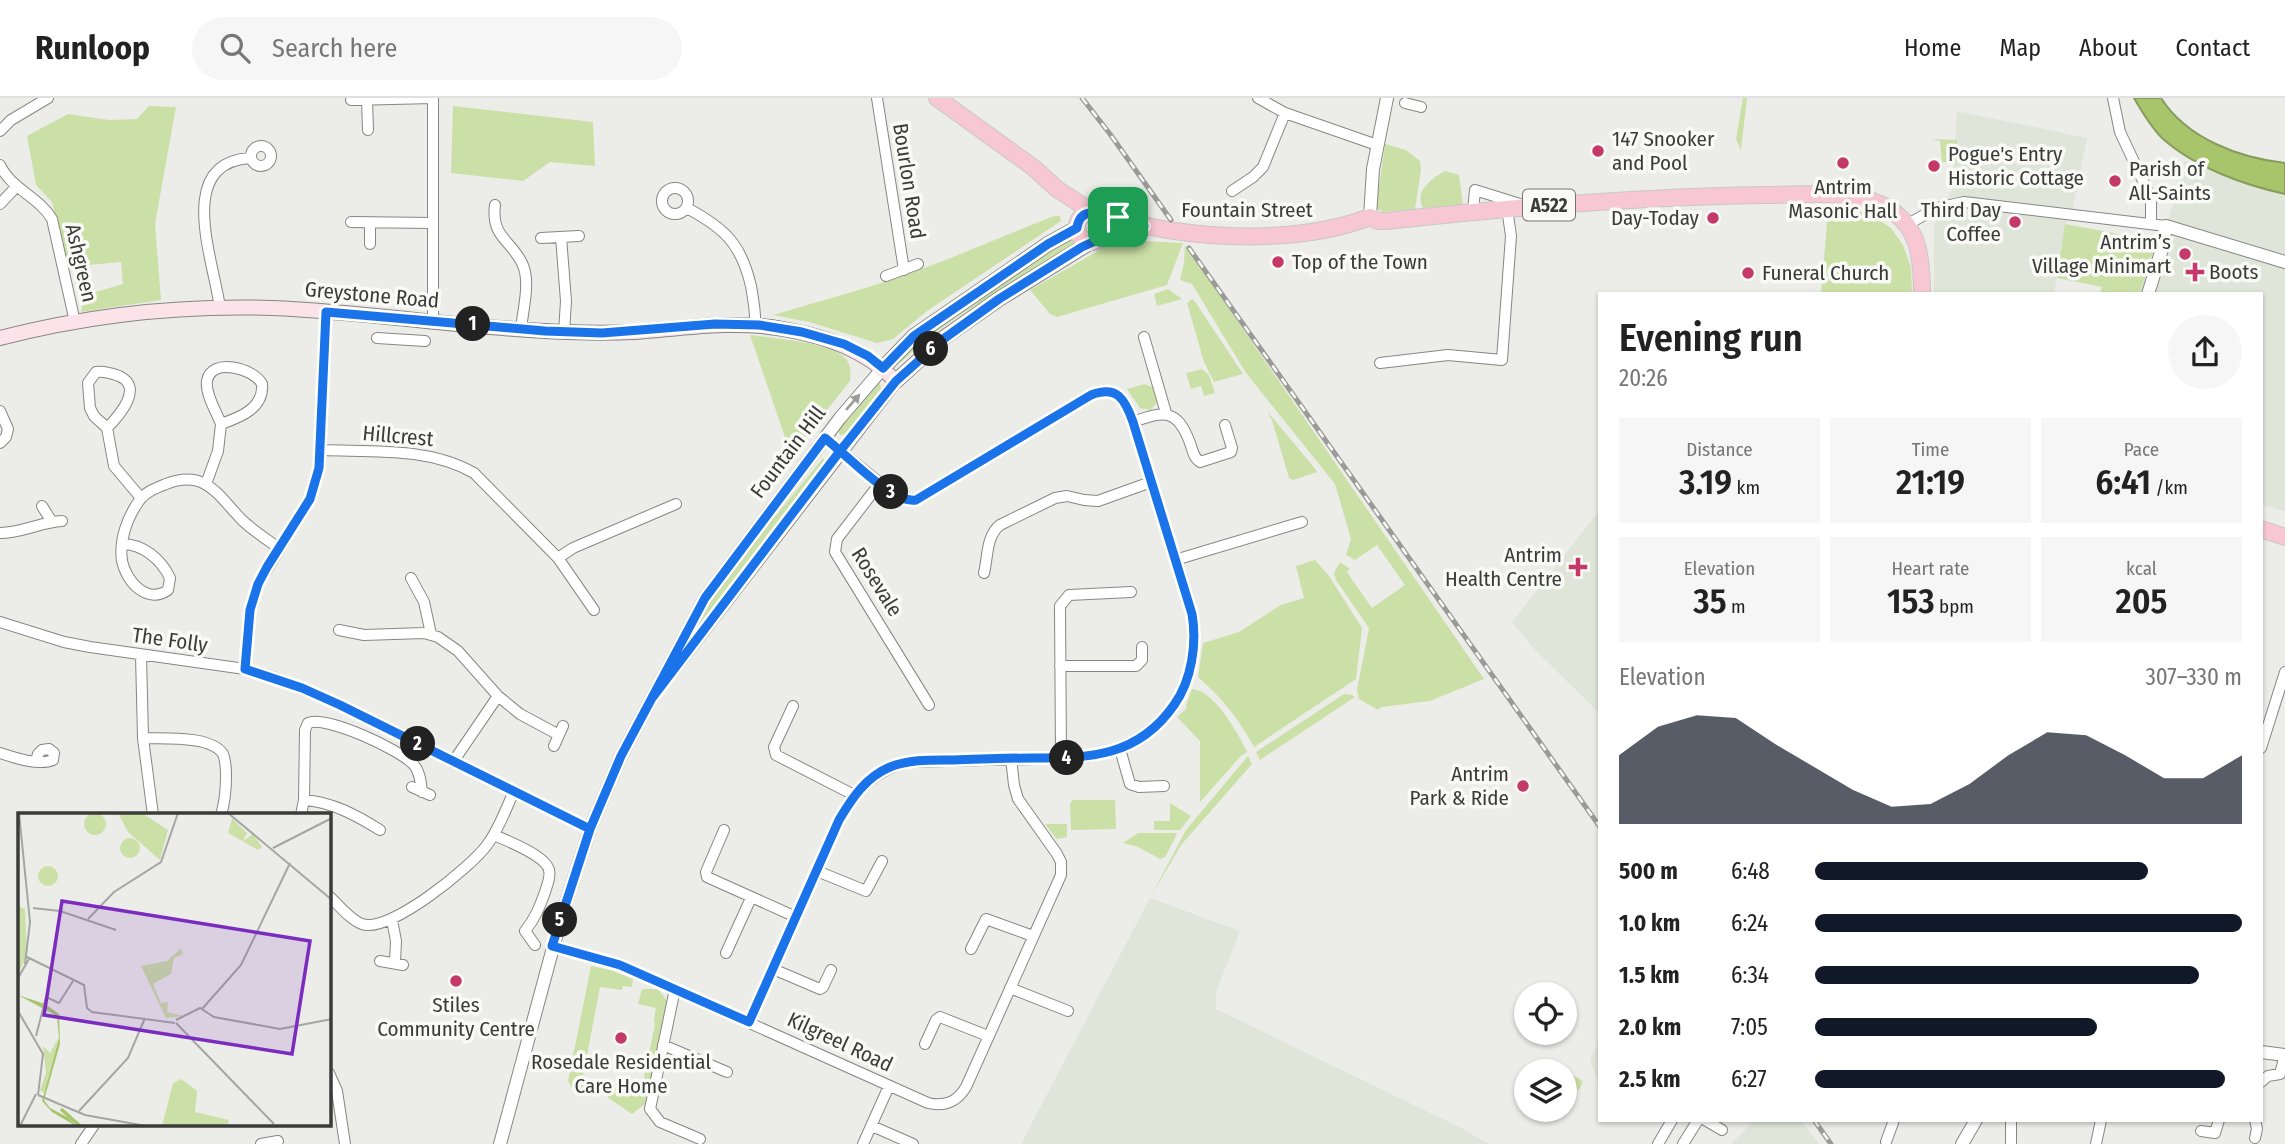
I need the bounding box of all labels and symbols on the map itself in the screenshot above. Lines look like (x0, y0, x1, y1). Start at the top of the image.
street label: Bourlon Road (887, 121, 931, 241)
place label: 147 Snooker and Pool (1612, 126, 1715, 176)
place label: Pogue's Entry Historic Cottage (1948, 141, 2084, 191)
marker: 147 Snooker and Pool (1590, 143, 1606, 159)
marker: Antrim Masonic Hall (1835, 155, 1851, 171)
place label: Parish of All-Saints (2129, 156, 2211, 206)
marker: Pogue's Entry Historic Cottage (1926, 158, 1942, 174)
marker: Parish of All-Saints (2107, 173, 2123, 189)
place label: Antrim Masonic Hall (1788, 174, 1898, 224)
pin (1088, 187, 1148, 247)
road number: A522 (1523, 190, 1575, 220)
street label: Fountain Street (1181, 197, 1313, 223)
place label: Third Day Coffee (1921, 197, 2002, 247)
place label: Day-Today (1611, 205, 1700, 231)
marker: Day-Today (1705, 210, 1721, 226)
marker: Third Day Coffee (2007, 214, 2023, 230)
street label: Ashgreen (59, 221, 103, 305)
place label: Antrim’s Village Minimart (2032, 229, 2171, 279)
marker: Antrim’s Village Minimart (2177, 246, 2193, 262)
place label: Top of the Town (1292, 249, 1428, 275)
marker: Top of the Town (1270, 254, 1286, 270)
place label: Boots (2209, 259, 2258, 285)
place label: Funeral Church (1762, 260, 1889, 286)
marker: Boots (2187, 264, 2203, 280)
marker: Funeral Church (1740, 265, 1756, 281)
street label: Greystone Road (304, 276, 440, 314)
pin: 1 (456, 306, 490, 342)
pin: 6 (914, 331, 948, 366)
one-way arrow (845, 394, 860, 411)
street label: Fountain Hill (745, 400, 831, 503)
street label: Hillcrest (362, 420, 435, 452)
pin: 3 (874, 474, 908, 510)
place label: Antrim Health Centre (1445, 542, 1562, 592)
street label: Rosevale (846, 543, 908, 621)
marker: Antrim Health Centre (1568, 557, 1588, 577)
street label: The Folly (131, 622, 210, 658)
pin: 2 (400, 726, 436, 762)
pin: 4 (1050, 740, 1084, 776)
place label: Antrim Park & Ride (1410, 761, 1509, 811)
marker: Antrim Park & Ride (1515, 778, 1531, 794)
inset map (18, 813, 331, 1126)
pin: 5 (542, 902, 578, 938)
marker: Stiles Community Centre (448, 973, 464, 989)
place label: Stiles Community Centre (377, 992, 535, 1042)
street label: Kilgreel Road (783, 1006, 897, 1078)
marker: Rosedale Residential Care Home (613, 1030, 629, 1046)
place label: Rosedale Residential Care Home (531, 1049, 711, 1099)

